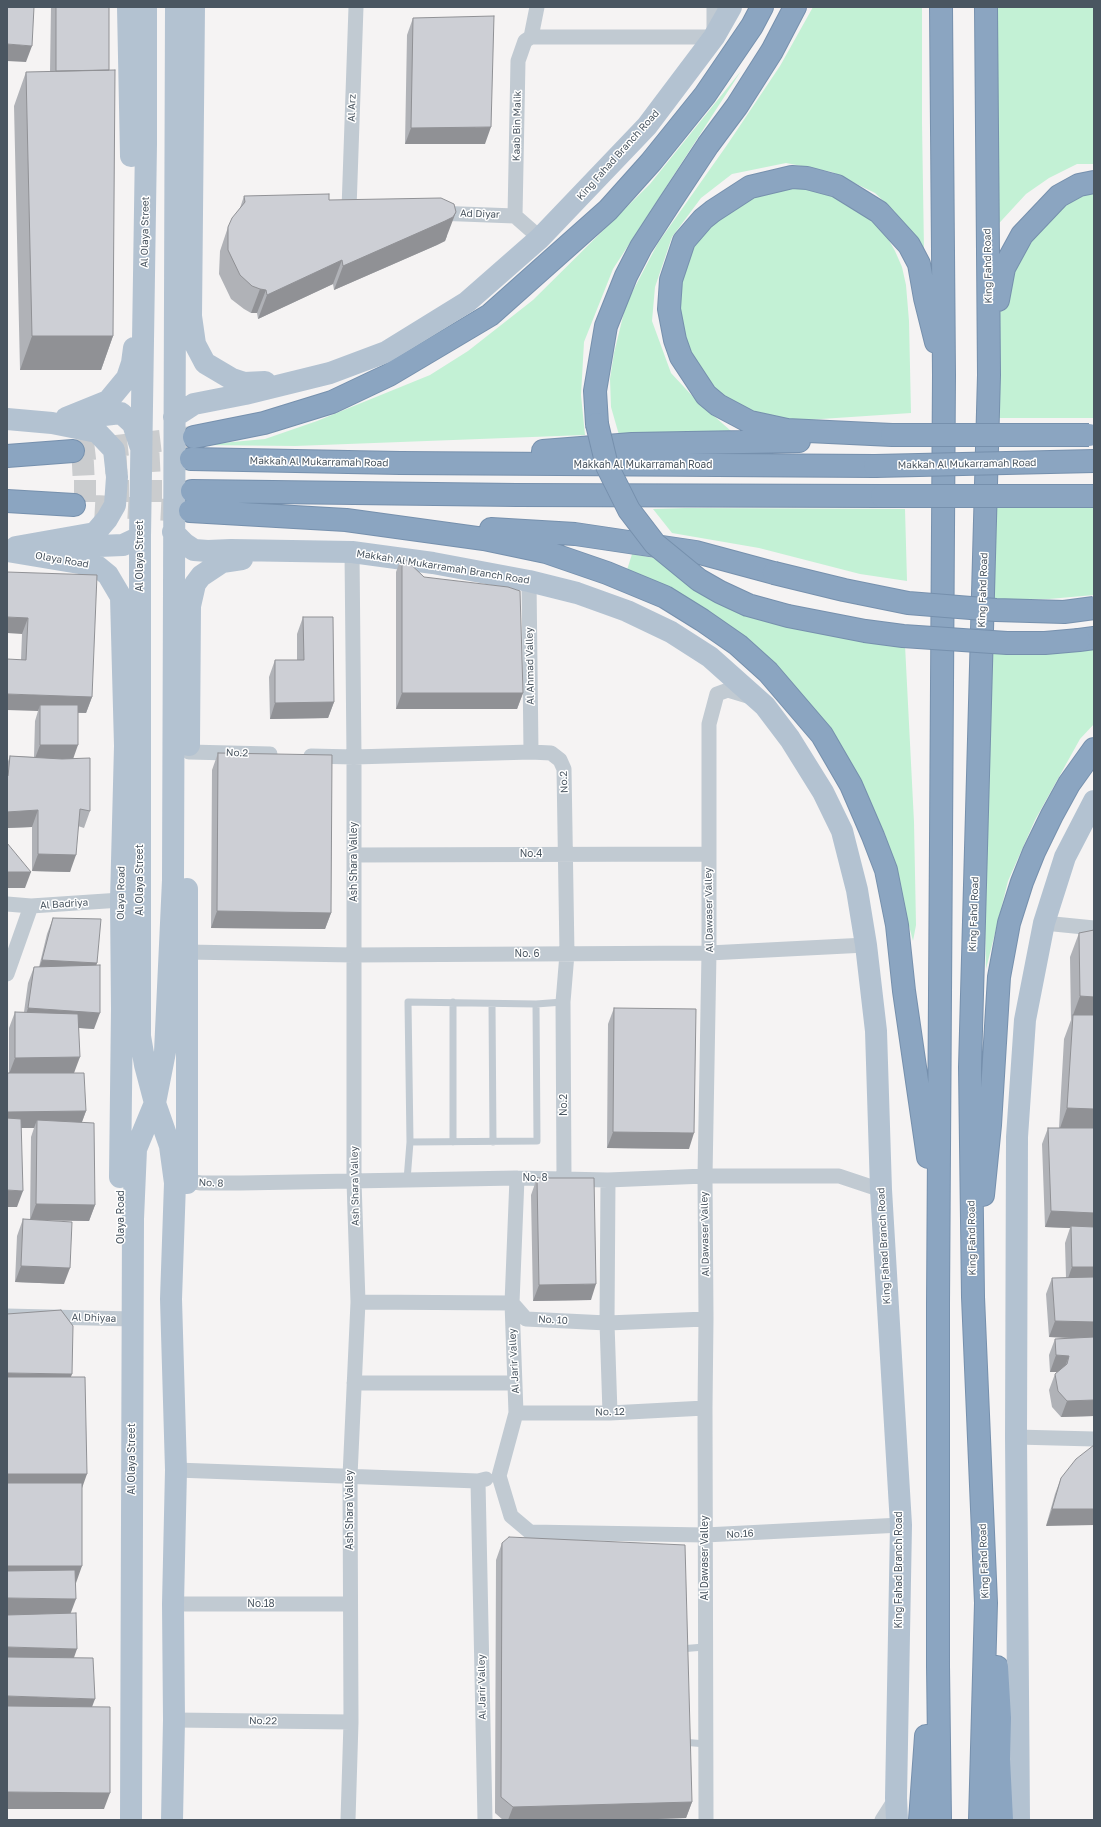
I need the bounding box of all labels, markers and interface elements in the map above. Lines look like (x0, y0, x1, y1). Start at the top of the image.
street label: Kaab Bin Malik (510, 91, 524, 161)
street label: Al Arz (346, 94, 358, 122)
street label: King Fahad Branch Road (574, 107, 662, 203)
street label: Al Olaya Street (138, 196, 152, 268)
street label: Ad Diyar (460, 207, 500, 221)
street label: King Fahd Road (981, 228, 995, 304)
street label: Makkah Al Mukarramah Road (250, 455, 388, 469)
street label: Makkah Al Mukarramah Road (898, 457, 1036, 471)
street label: Makkah Al Mukarramah Road (574, 459, 712, 471)
street label: Al Olaya Street (134, 520, 146, 592)
street label: Makkah Al Mukarramah Branch Road (356, 547, 530, 587)
street label: Olaya Road (34, 549, 90, 571)
street label: King Fahd Road (976, 552, 990, 628)
street label: Al Ahmad Valley (523, 627, 537, 705)
street label: No.2 (226, 747, 248, 759)
street label: No.2 (557, 771, 571, 793)
street label: Ash Shara Valley (348, 822, 360, 902)
street label: Al Olaya Street (134, 844, 146, 916)
street label: No.4 (520, 848, 542, 860)
street label: Olaya Road (115, 866, 127, 920)
street label: Al Dawaser Valley (702, 867, 716, 953)
street label: King Fahd Road (967, 876, 981, 952)
street label: Al Badriya (40, 896, 88, 912)
street label: No. 6 (515, 948, 539, 960)
street label: No.2 (558, 1094, 570, 1116)
street label: Ash Shara Valley (348, 1146, 362, 1226)
street label: No. 8 (523, 1172, 547, 1184)
street label: No. 8 (198, 1177, 224, 1189)
street label: King Fahad Branch Road (875, 1187, 893, 1305)
street label: Olaya Road (115, 1190, 127, 1244)
street label: Al Dawaser Valley (698, 1191, 712, 1277)
street label: King Fahd Road (965, 1200, 979, 1276)
street label: Al Dhiyaa (71, 1311, 117, 1325)
street label: No. 10 (538, 1313, 568, 1327)
street label: Al Jarir Valley (506, 1328, 522, 1394)
street label: No. 12 (595, 1406, 625, 1418)
street label: Al Olaya Street (126, 1423, 138, 1495)
street label: Ash Shara Valley (344, 1470, 356, 1550)
street label: King Fahad Branch Road (893, 1511, 905, 1629)
street label: Al Dawaser Valley (699, 1515, 711, 1601)
street label: King Fahd Road (977, 1523, 991, 1599)
street label: No.16 (726, 1527, 754, 1541)
street label: No.18 (247, 1598, 275, 1610)
street label: Al Jarir Valley (475, 1654, 489, 1720)
street label: No.22 (249, 1715, 277, 1727)

